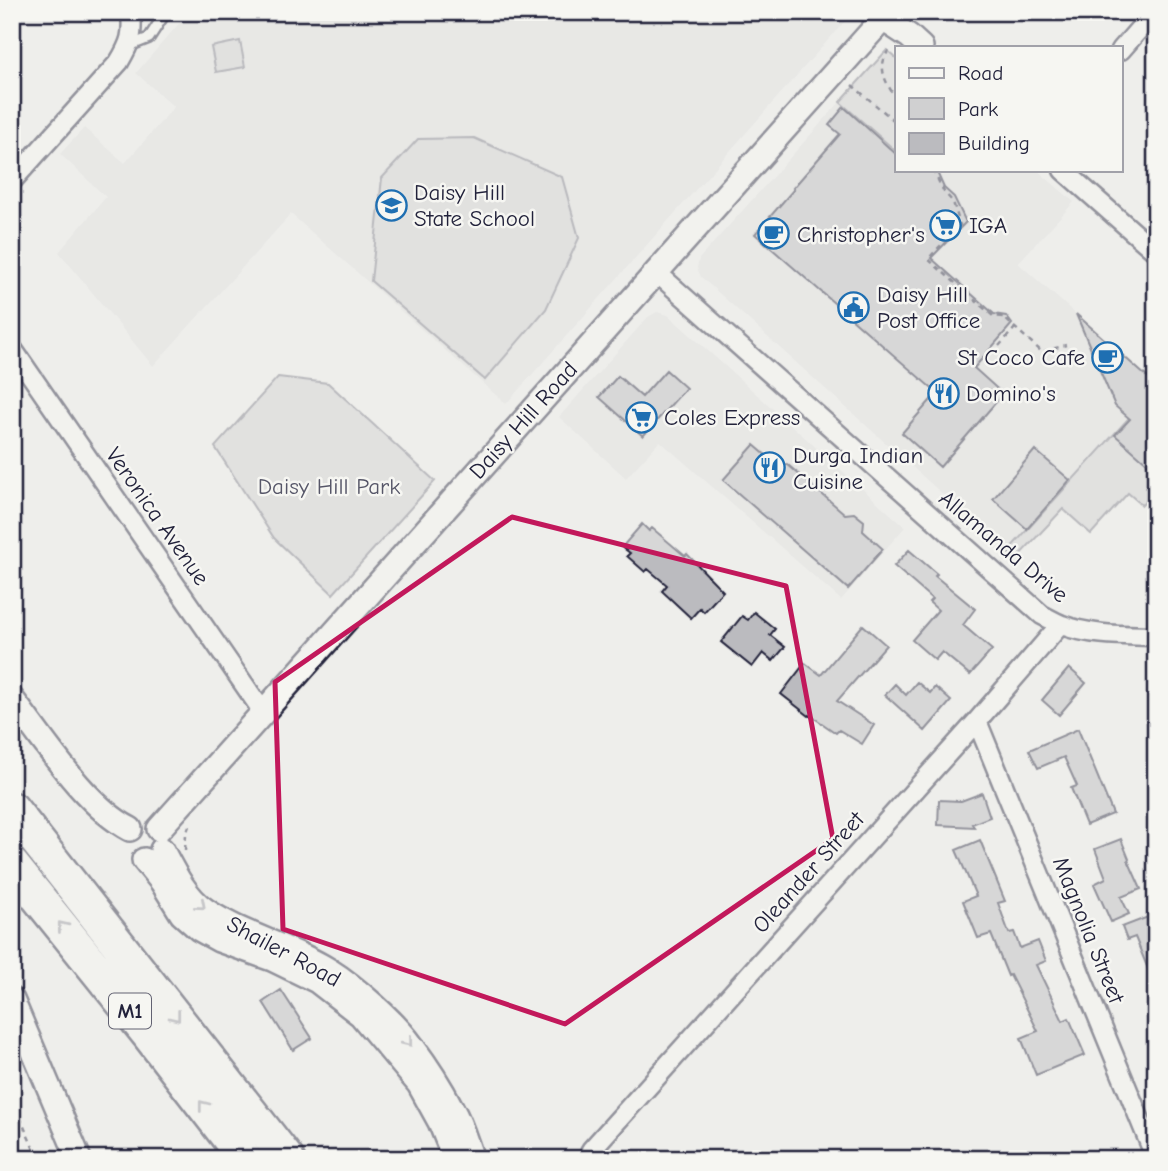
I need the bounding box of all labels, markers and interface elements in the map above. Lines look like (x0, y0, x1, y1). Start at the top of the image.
legend (895, 46, 1122, 172)
text: Road (958, 61, 1003, 85)
text: Park (958, 97, 998, 121)
text: Building (958, 131, 1030, 155)
place label: Daisy Hill State School (414, 179, 535, 232)
school or university icon: Daisy Hill State School (374, 188, 408, 222)
supermarket icon: IGA (929, 208, 963, 242)
place label: IGA (969, 212, 1007, 239)
cafe icon: Christopher's (757, 217, 791, 251)
place label: Christopher's (797, 221, 925, 248)
place label: Daisy Hill Post Office (877, 281, 980, 334)
public building icon: Daisy Hill Post Office (837, 290, 871, 324)
cafe icon: St Coco Cafe (1091, 340, 1125, 374)
place label: St Coco Cafe (957, 344, 1085, 371)
street label: Daisy Hill Road (464, 356, 583, 484)
restaurant icon: Domino's (926, 376, 960, 410)
place label: Domino's (966, 380, 1056, 407)
supermarket icon: Coles Express (624, 400, 658, 434)
place label: Coles Express (664, 404, 800, 431)
street label: Veronica Avenue (100, 442, 215, 590)
place label: Durga Indian Cuisine (793, 442, 923, 495)
restaurant icon: Durga Indian Cuisine (753, 451, 787, 485)
park label: Daisy Hill Park (258, 473, 400, 500)
street label: Allamanda Drive (934, 485, 1074, 608)
street label: Oleander Street (747, 805, 871, 939)
street label: Magnolia Street (1047, 853, 1131, 1009)
one-way arrow (193, 897, 206, 909)
street label: Shailer Road (222, 910, 345, 993)
one-way arrow (58, 922, 70, 935)
road number: M1 (109, 993, 151, 1028)
one-way arrow (167, 1009, 180, 1022)
one-way arrow (400, 1034, 412, 1047)
one-way arrow (199, 1100, 212, 1112)

